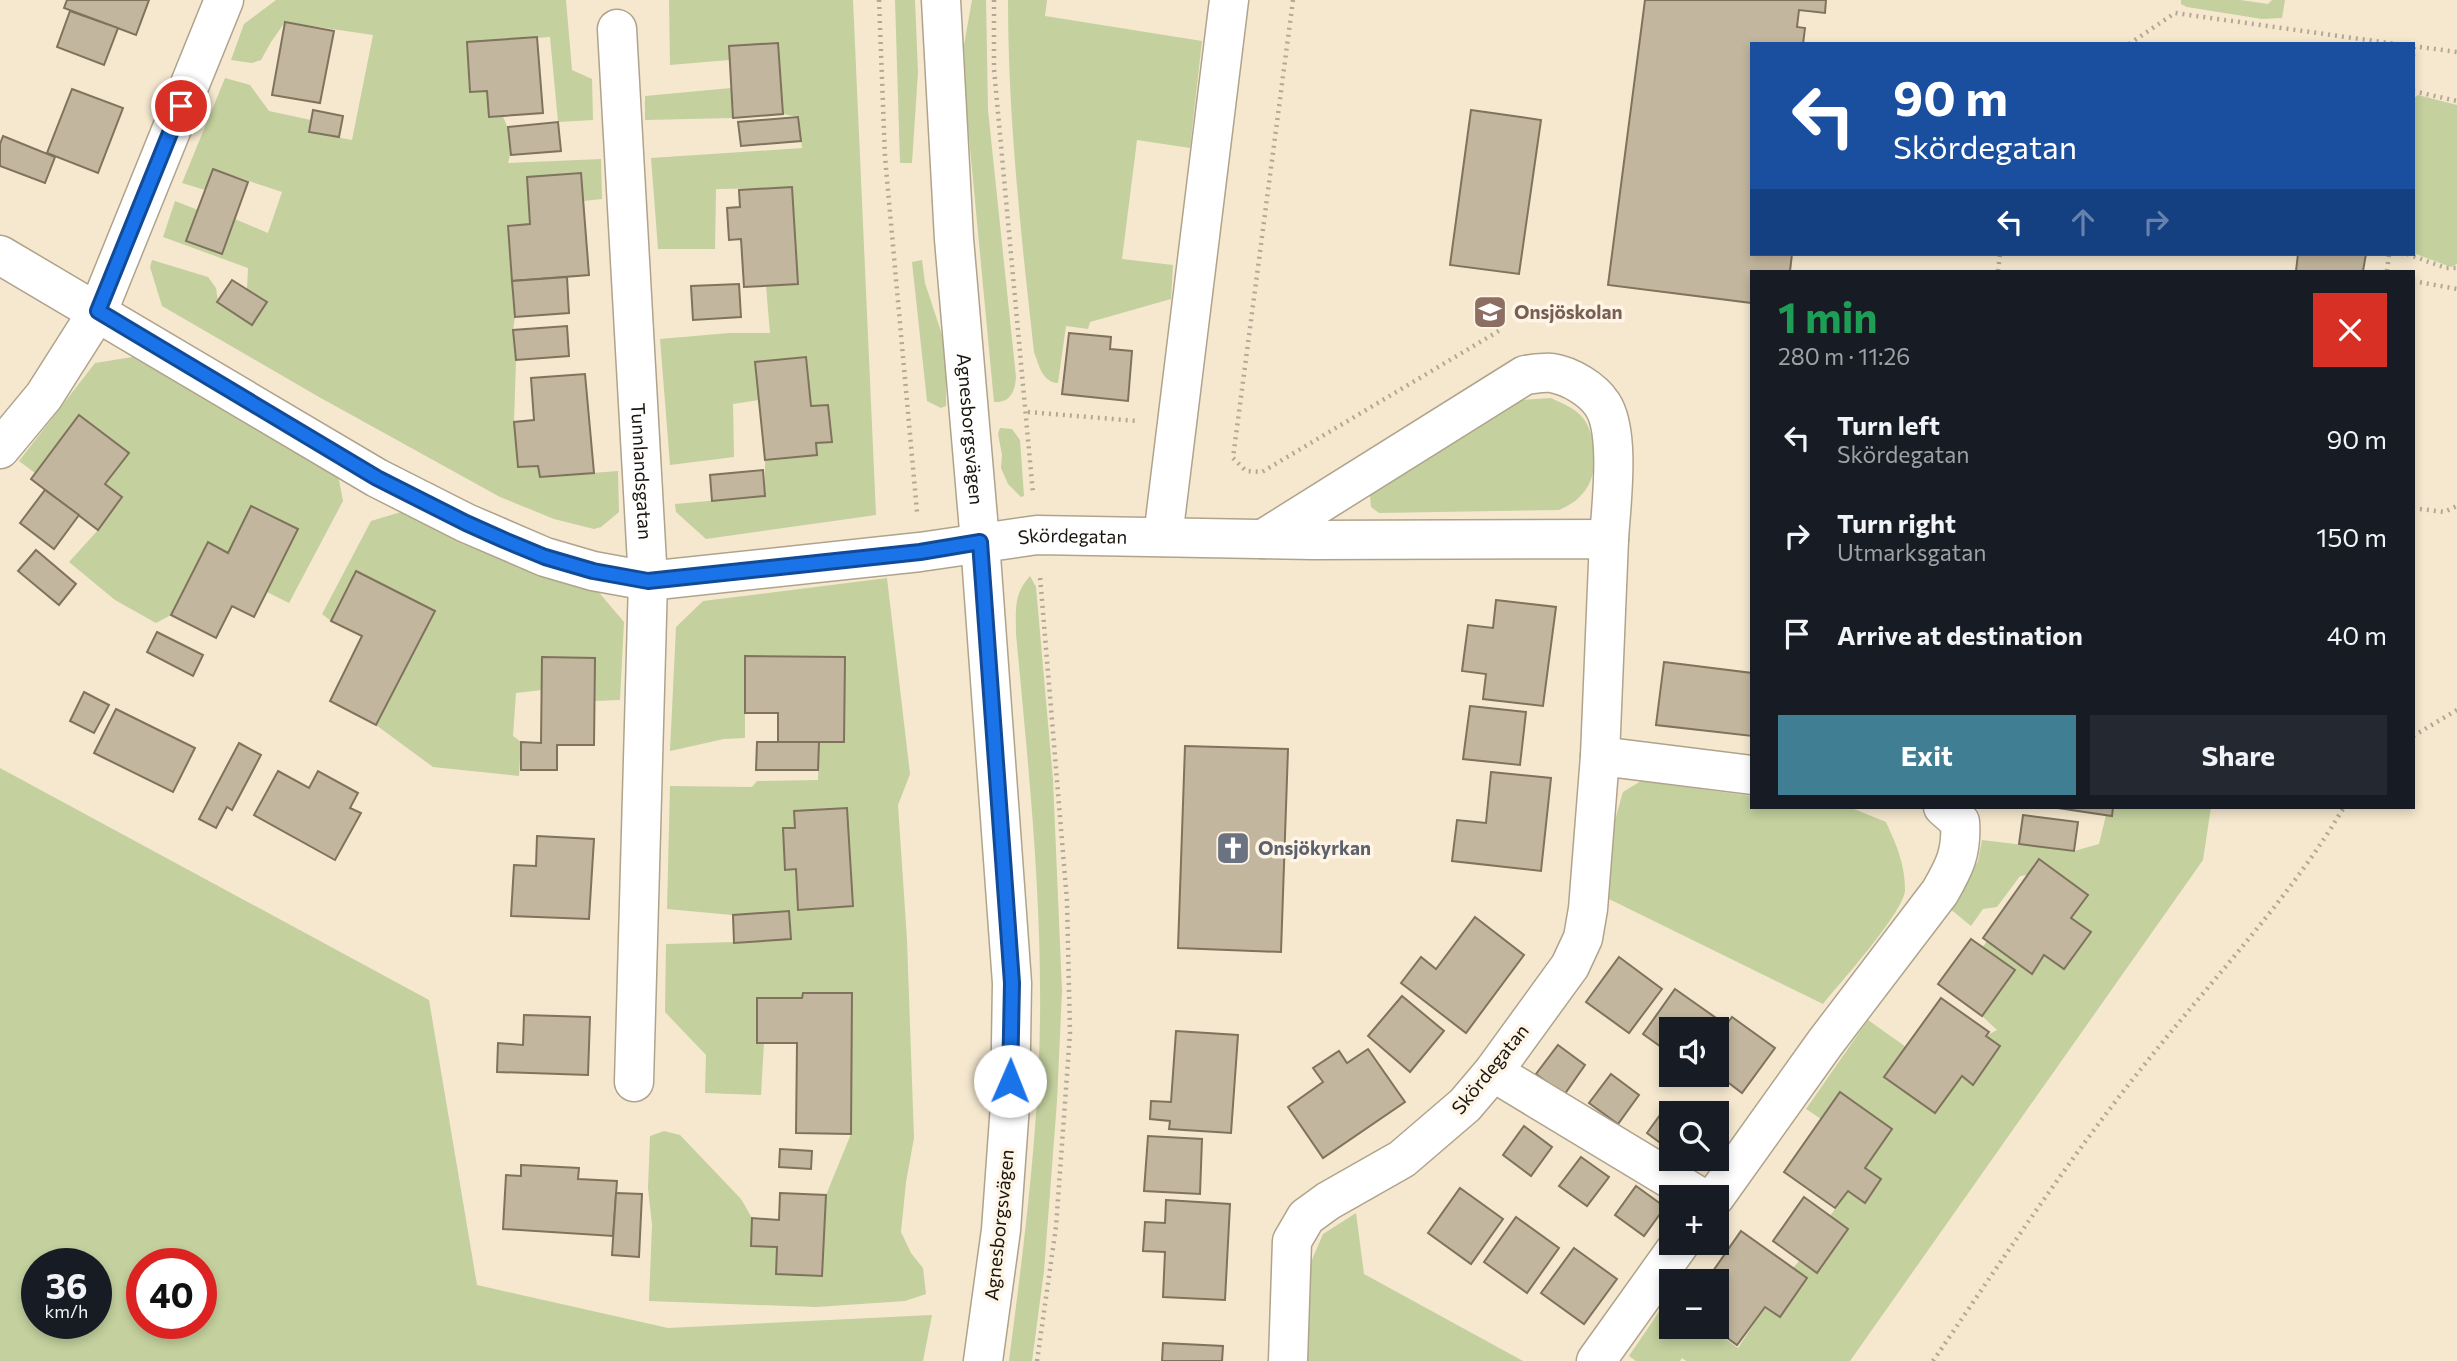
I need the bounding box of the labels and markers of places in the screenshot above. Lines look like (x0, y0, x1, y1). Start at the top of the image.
pin (151, 76, 211, 136)
school or university icon: Onsjöskolan (1471, 293, 1509, 331)
place label: Onsjöskolan (1514, 300, 1623, 323)
church icon: Onsjökyrkan (1214, 829, 1252, 867)
place label: Onsjökyrkan (1258, 836, 1371, 859)

